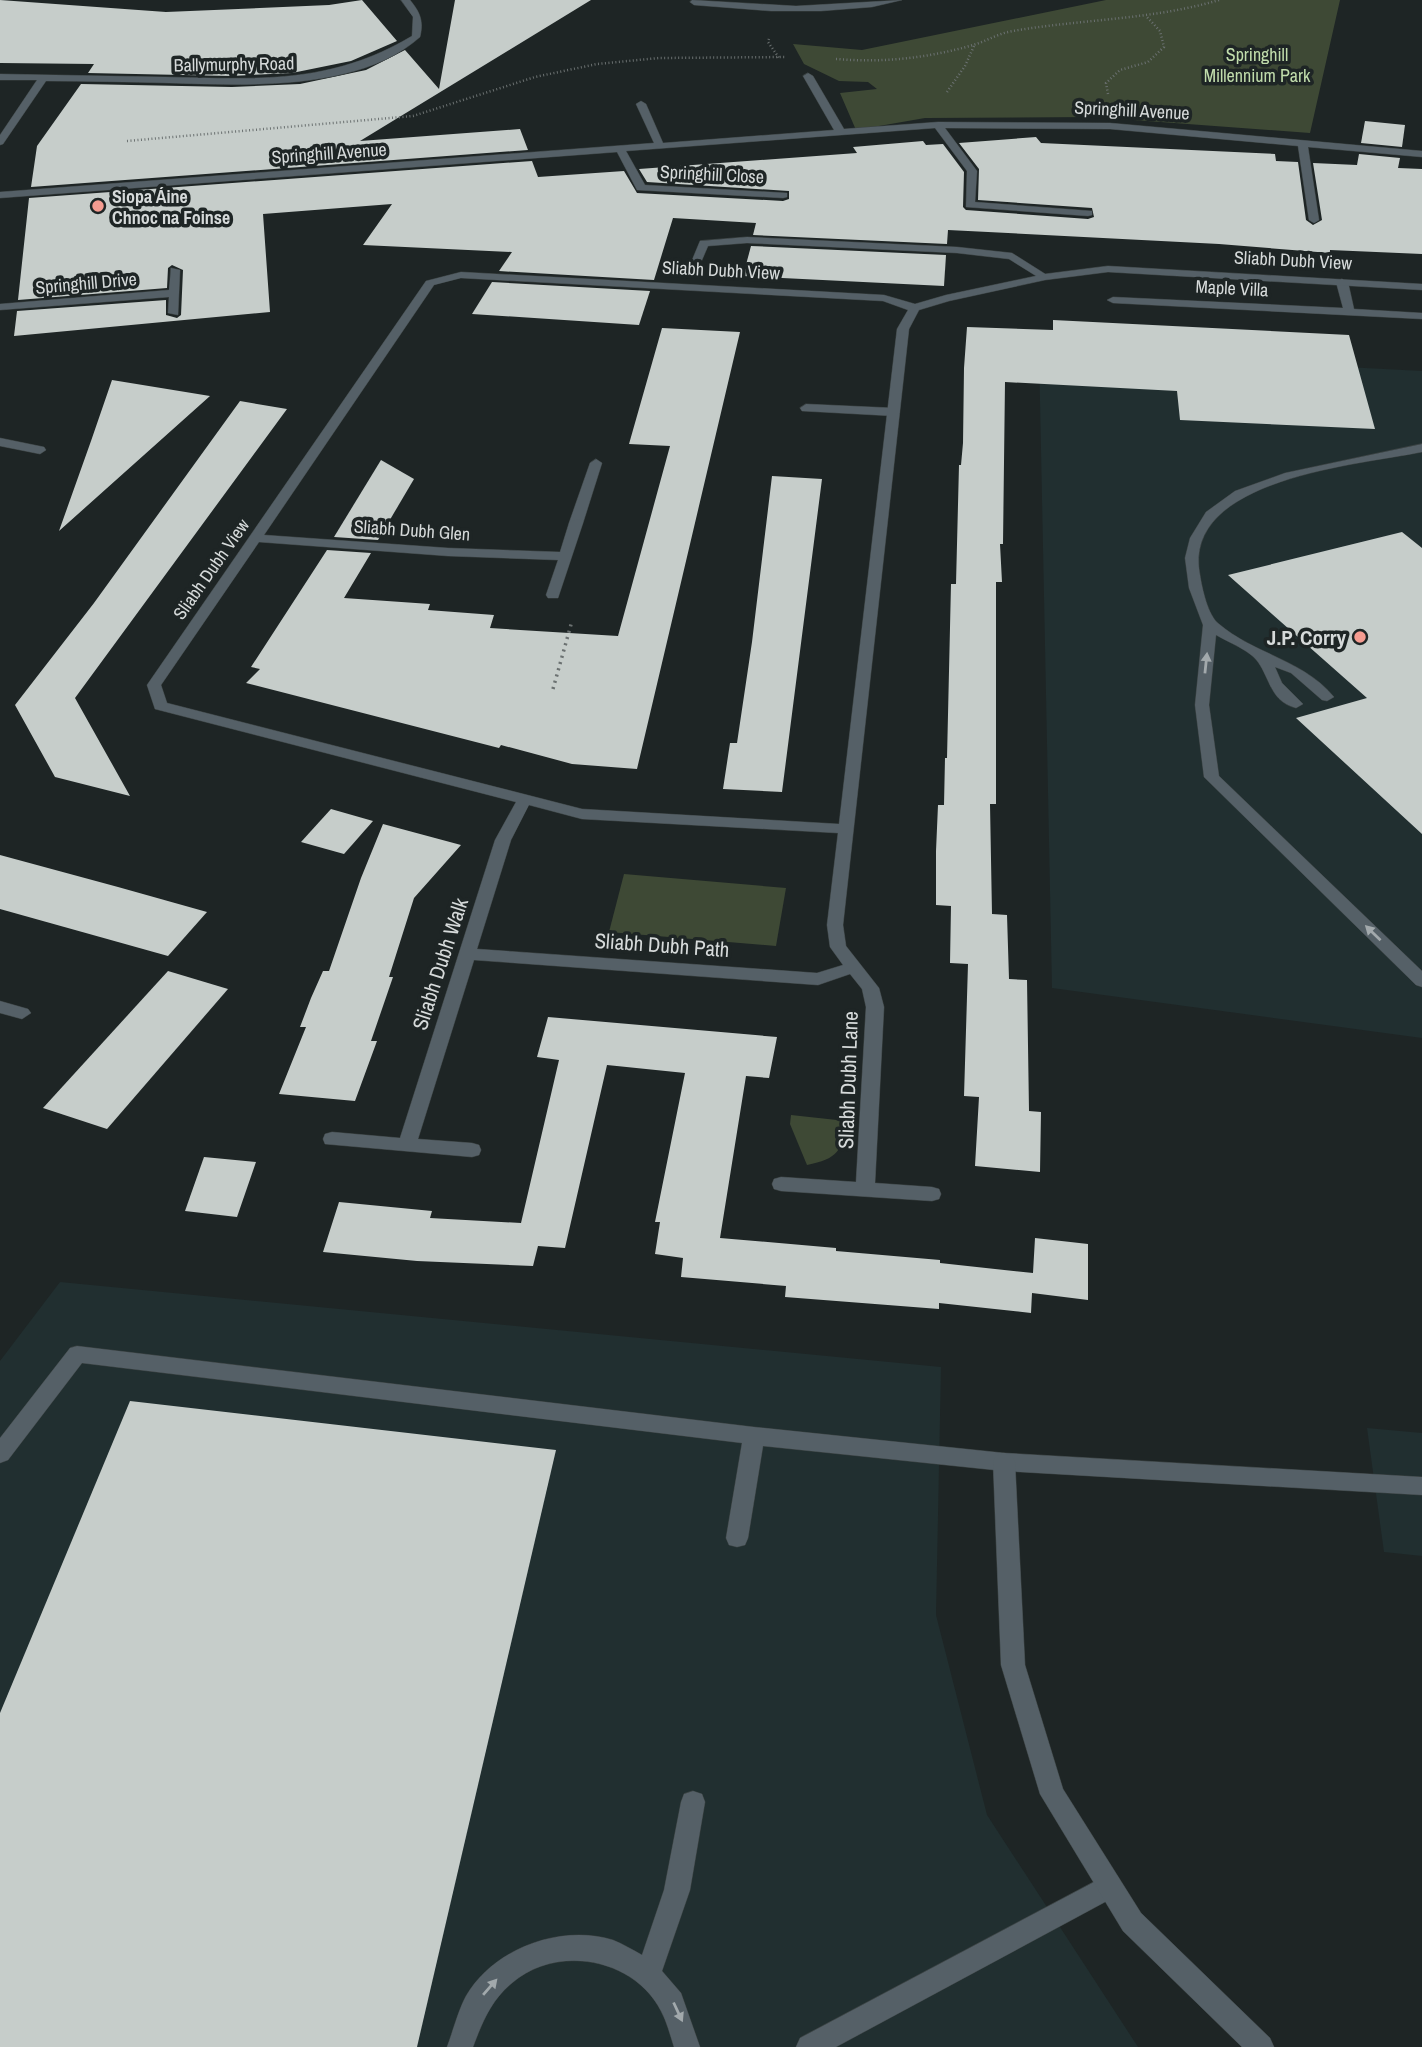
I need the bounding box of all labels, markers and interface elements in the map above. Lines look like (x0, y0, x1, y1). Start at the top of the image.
park label: Springhill Millennium Park (1204, 42, 1311, 88)
street label: Ballymurphy Road (173, 50, 295, 78)
street label: Springhill Avenue (1074, 94, 1190, 126)
street label: Springhill Avenue (271, 137, 387, 169)
street label: Springhill Close (659, 159, 765, 189)
place label: Siopa Áine Chnoc na Foinse (112, 184, 230, 230)
marker: Siopa Áine Chnoc na Foinse (90, 198, 106, 214)
street label: Sliabh Dubh View (1233, 244, 1353, 276)
street label: Sliabh Dubh View (661, 254, 781, 286)
street label: Springhill Drive (34, 266, 138, 300)
street label: Maple Villa (1195, 274, 1269, 302)
street label: Sliabh Dubh View (167, 513, 255, 624)
street label: Sliabh Dubh Glen (353, 513, 471, 547)
place label: J.P. Corry (1267, 623, 1346, 652)
marker: J.P. Corry (1352, 629, 1368, 645)
one-way arrow (1201, 651, 1212, 673)
street label: Sliabh Dubh Walk (405, 894, 475, 1034)
street label: Sliabh Dubh Path (594, 926, 730, 964)
one-way arrow (1365, 926, 1382, 942)
street label: Sliabh Dubh Lane (831, 1011, 865, 1149)
one-way arrow (482, 1978, 498, 1996)
one-way arrow (673, 2002, 684, 2023)

